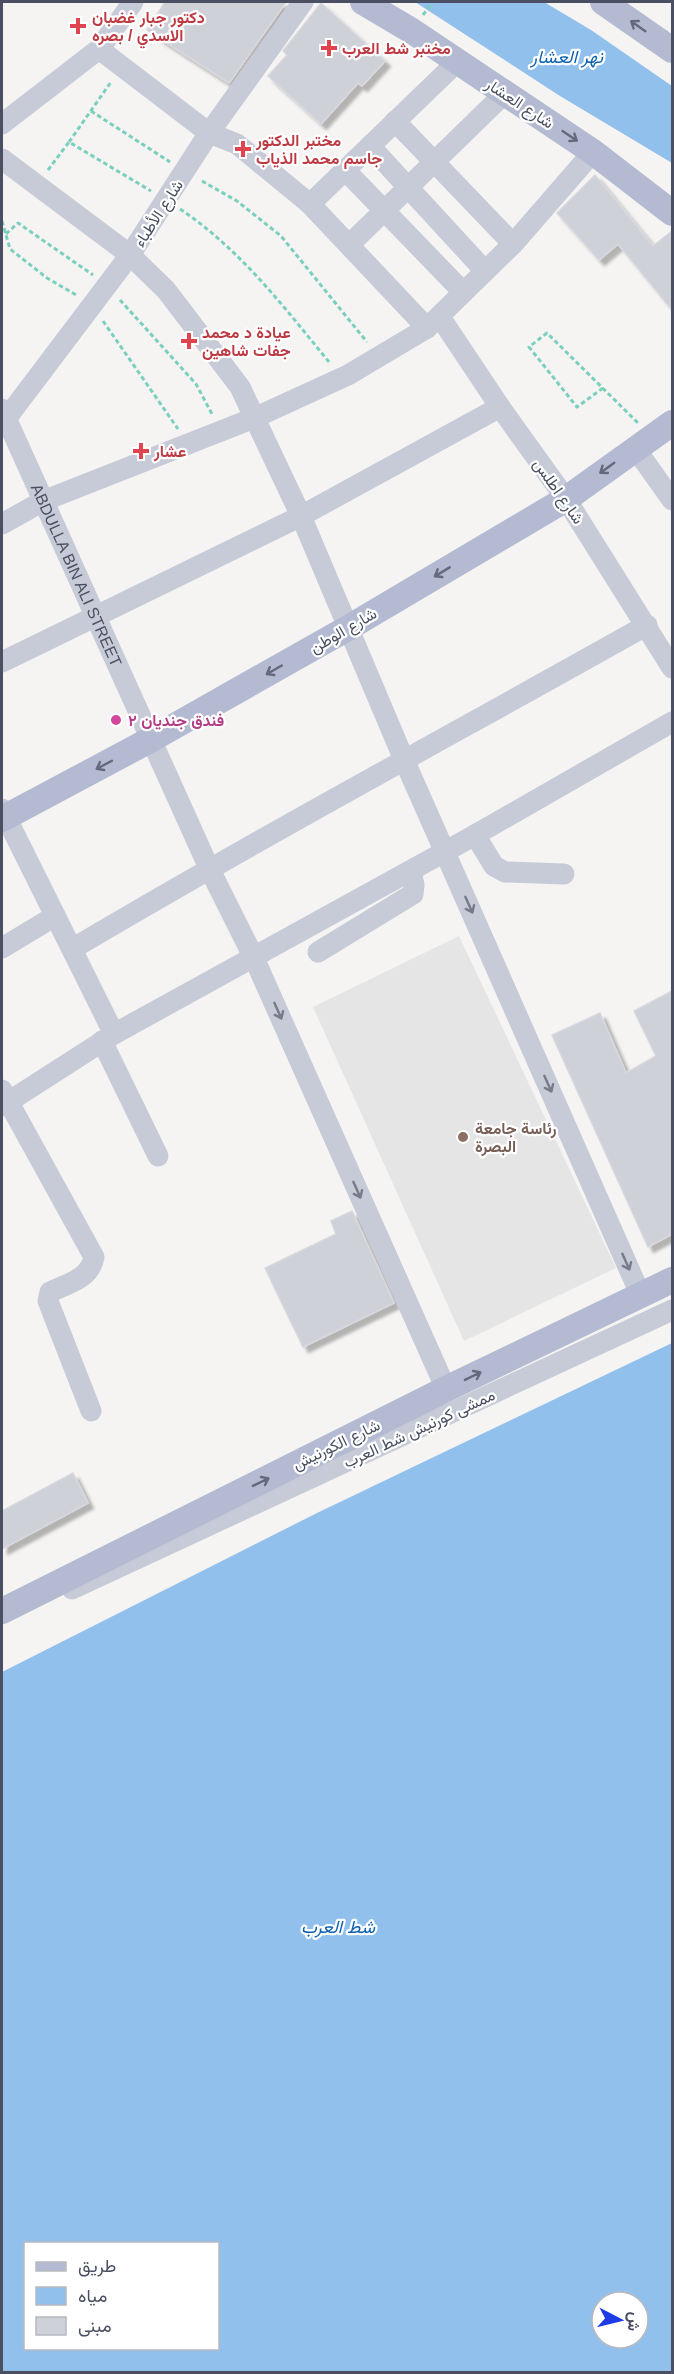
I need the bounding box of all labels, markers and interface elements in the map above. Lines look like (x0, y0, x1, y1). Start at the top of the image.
place label: دكتور جبار غضبان الاسدي / بصره (92, 9, 205, 49)
marker: دكتور جبار غضبان الاسدي / بصره (69, 17, 87, 35)
one-way arrow (630, 20, 646, 32)
marker: مختبر شط العرب (320, 39, 338, 57)
place label: مختبر شط العرب (342, 40, 451, 59)
water label: نهر العشار (530, 47, 604, 68)
street label: شارع العشار (480, 75, 557, 134)
one-way arrow (561, 130, 578, 142)
place label: مختبر الدكتور جاسم محمد الذياب (255, 132, 382, 169)
marker: مختبر الدكتور جاسم محمد الذياب (234, 140, 252, 158)
street label: شارع الأطباء (131, 177, 189, 251)
place label: عيادة د محمد جفات شاهين (202, 324, 291, 360)
marker: عيادة د محمد جفات شاهين (180, 332, 198, 350)
marker: عشار (132, 442, 150, 460)
place label: عشار (153, 443, 186, 462)
street label: شارع اطلس (527, 455, 587, 529)
one-way arrow (600, 462, 616, 474)
street label: ABDULLA BIN ALI STREET (28, 481, 125, 669)
one-way arrow (434, 566, 451, 578)
street label: شارع الوطن (307, 605, 381, 659)
one-way arrow (266, 664, 283, 676)
place label: فندق جنديان ٢ (128, 712, 224, 730)
marker: فندق جنديان ٢ (109, 713, 123, 727)
one-way arrow (95, 760, 113, 771)
one-way arrow (464, 896, 475, 914)
one-way arrow (273, 1002, 284, 1020)
one-way arrow (542, 1074, 554, 1092)
place label: رئاسة جامعة البصرة (475, 1120, 557, 1157)
marker: رئاسة جامعة البصرة (456, 1130, 470, 1144)
one-way arrow (352, 1180, 364, 1198)
one-way arrow (621, 1253, 632, 1271)
one-way arrow (464, 1370, 482, 1382)
street label: ممشى كورنيش شط العرب (341, 1386, 498, 1473)
street label: شارع الكورنيش (290, 1416, 384, 1476)
one-way arrow (251, 1475, 269, 1487)
water label: شط العرب (301, 1917, 376, 1938)
legend (24, 2242, 219, 2350)
text: طريق (78, 2256, 116, 2277)
text: مياه (78, 2286, 107, 2306)
north arrow (590, 2290, 650, 2350)
text: ش (624, 2311, 644, 2332)
text: مبنى (78, 2316, 112, 2337)

